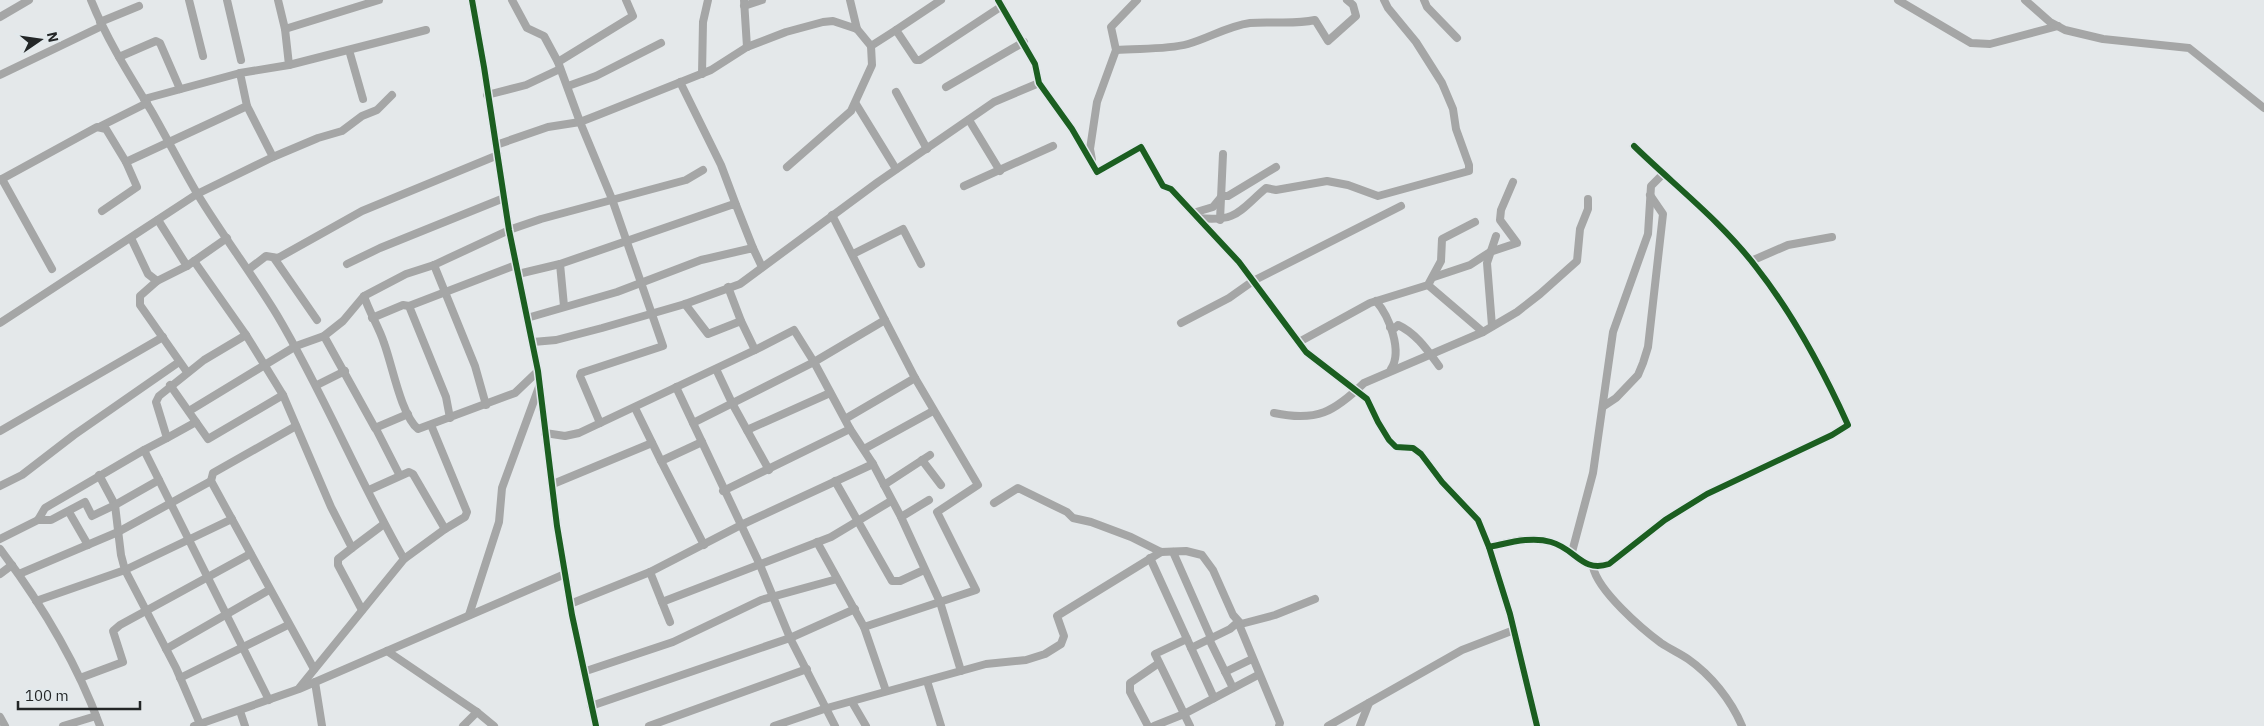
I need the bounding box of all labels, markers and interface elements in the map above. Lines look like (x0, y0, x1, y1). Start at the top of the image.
north arrow (15, 15, 65, 65)
text: N (43, 30, 63, 44)
scale bar (18, 678, 140, 710)
text: 100 m (25, 686, 69, 705)

